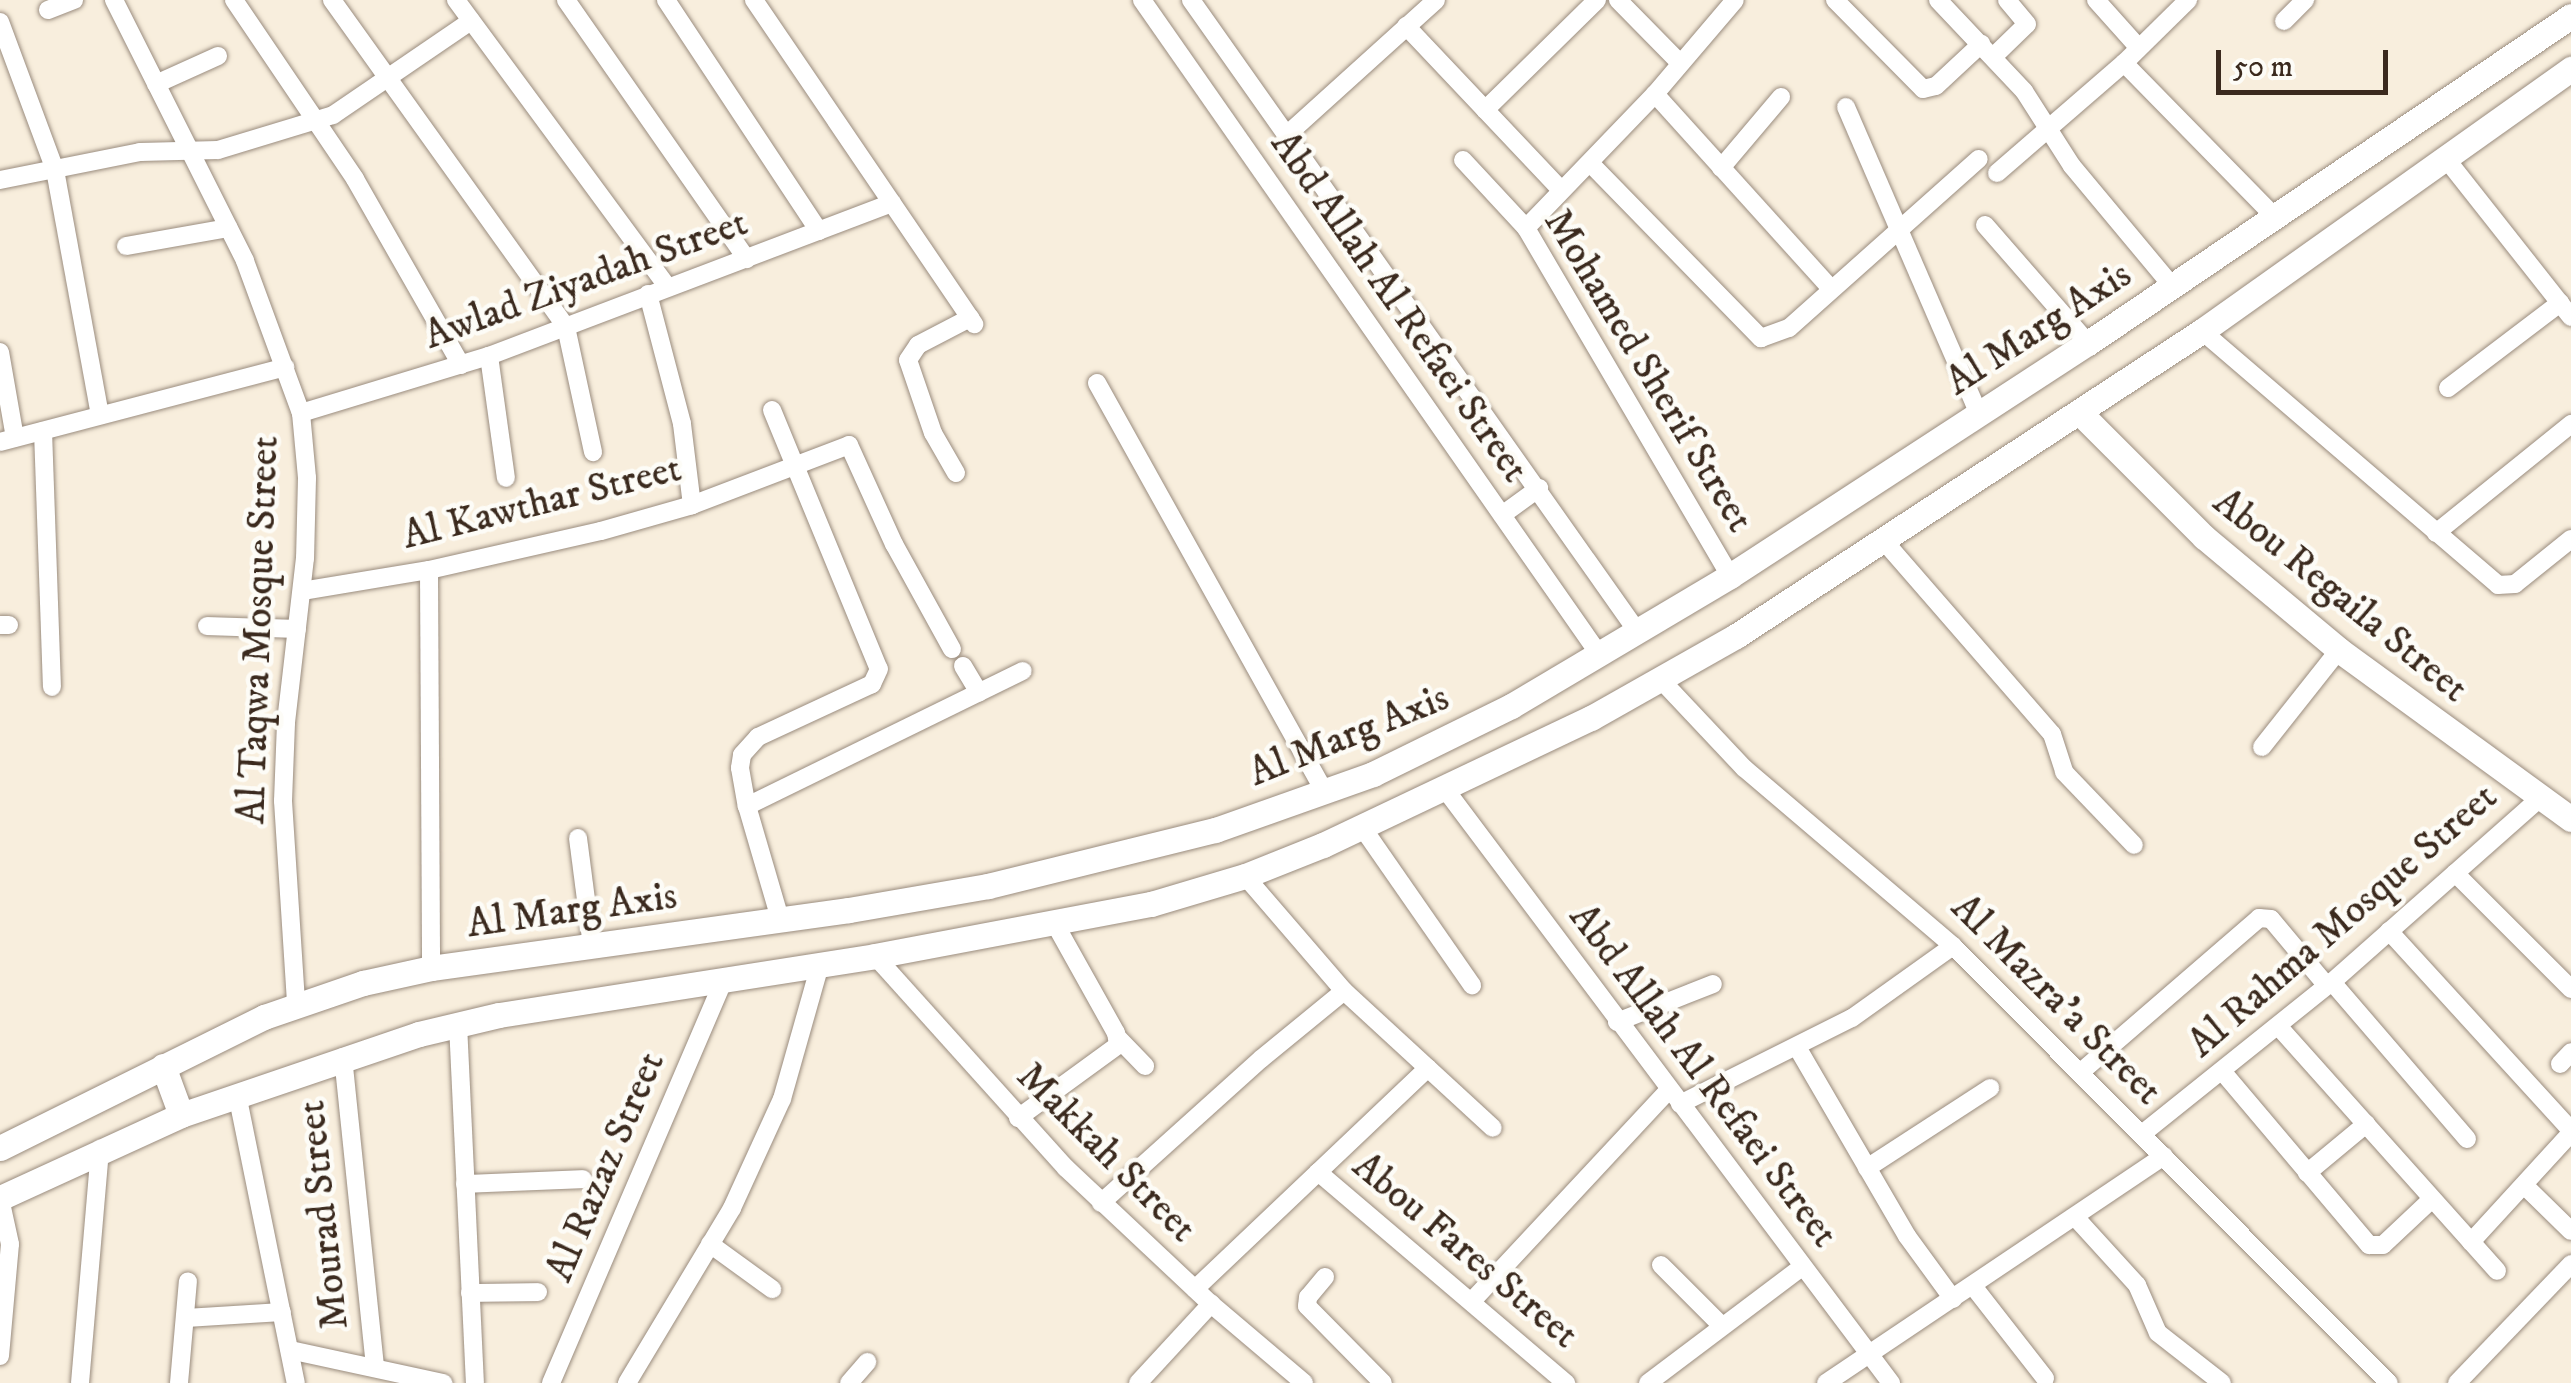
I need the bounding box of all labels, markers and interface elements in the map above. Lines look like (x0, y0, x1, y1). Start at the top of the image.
scale bar (2221, 30, 2394, 92)
text: 50 m (2233, 49, 2293, 86)
street label: Abd Allah Al Refaei Street (1260, 122, 1538, 492)
street label: Awlad Ziyadah Street (418, 199, 754, 361)
street label: Mohamed Sherif Street (1533, 201, 1763, 541)
street label: Al Marg Axis (1937, 251, 2141, 407)
street label: Al Taqwa Mosque Street (228, 435, 290, 825)
street label: Al Kawthar Street (398, 445, 686, 561)
street label: Abou Regaila Street (2203, 479, 2477, 713)
street label: Al Marg Axis (1242, 674, 1456, 798)
street label: Al Rahma Mosque Street (2179, 774, 2507, 1068)
street label: Al Marg Axis (464, 873, 680, 949)
street label: Al Mazra'a Street (1941, 885, 2171, 1115)
street label: Abd Allah Al Refaei Street (1558, 895, 1848, 1257)
street label: Al Razaz Street (536, 1045, 676, 1289)
street label: Makkah Street (1006, 1053, 1206, 1253)
street label: Mourad Street (288, 1098, 360, 1332)
street label: Abou Fares Street (1342, 1143, 1588, 1359)

